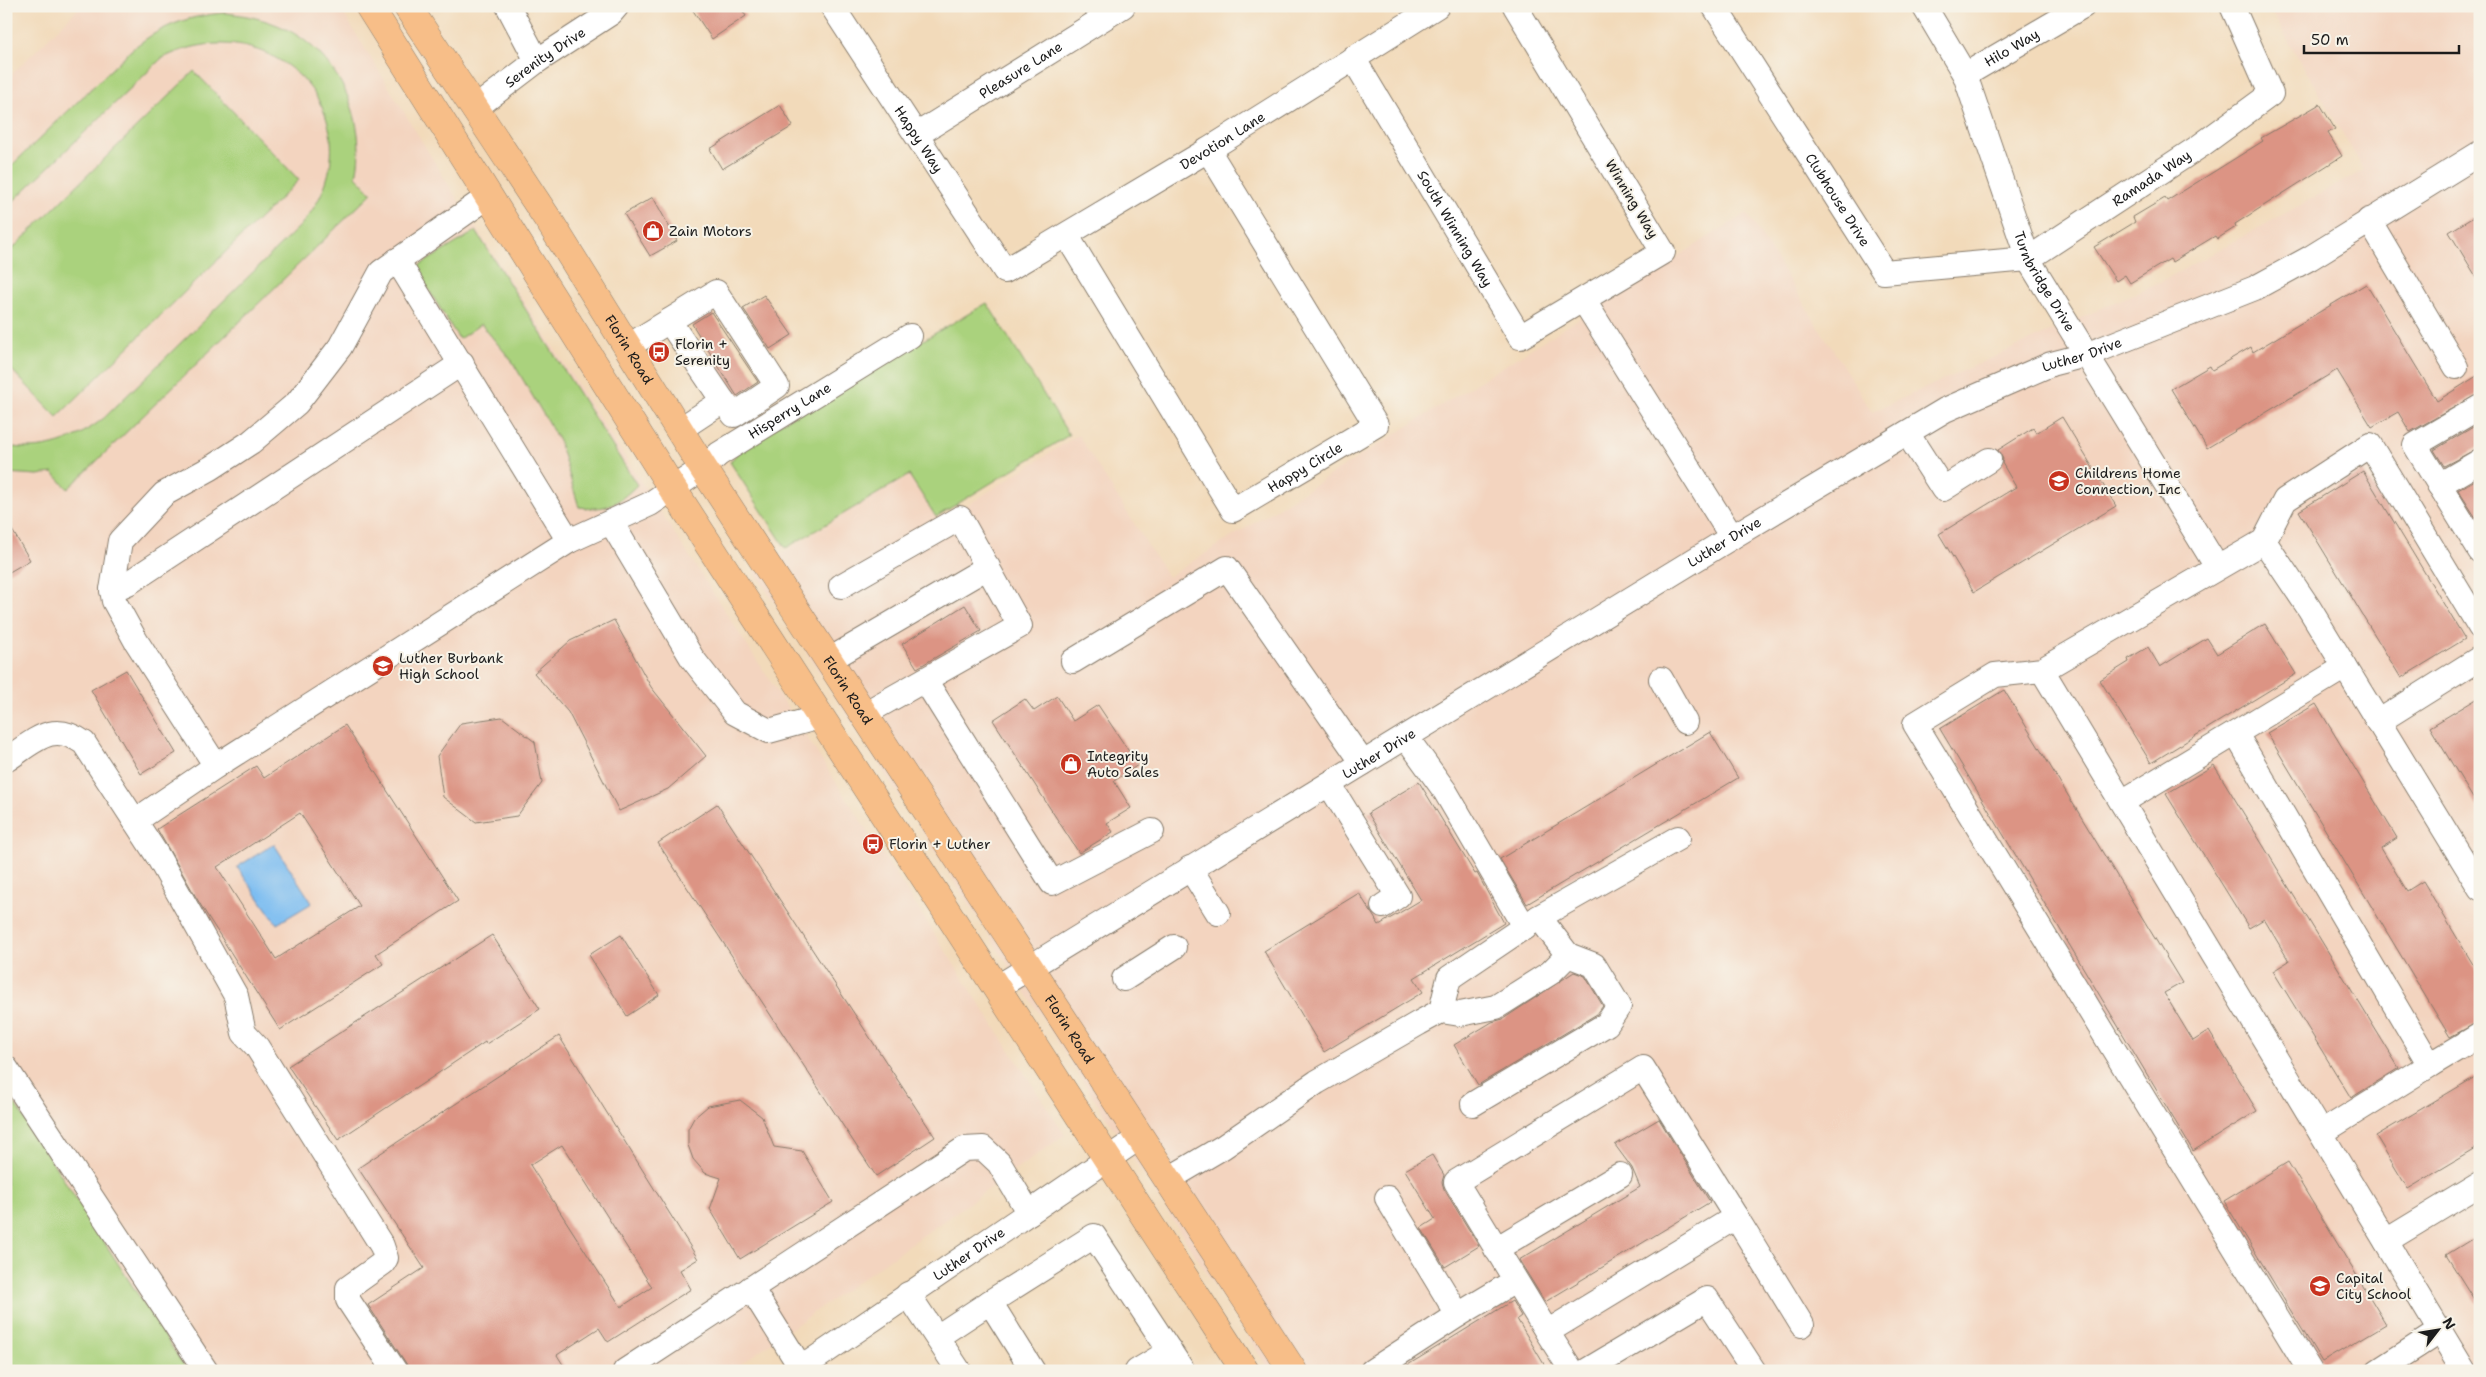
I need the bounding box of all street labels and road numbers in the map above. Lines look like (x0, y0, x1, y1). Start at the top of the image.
street label: Serenity Drive (501, 23, 589, 91)
street label: Hilo Way (1981, 25, 2042, 71)
street label: Pleasure Lane (976, 37, 1066, 103)
street label: Happy Way (890, 102, 947, 176)
street label: Devotion Lane (1177, 107, 1268, 174)
street label: Ramada Way (2109, 146, 2194, 210)
street label: Clubhouse Drive (1801, 150, 1874, 250)
street label: Winning Way (1601, 156, 1663, 242)
street label: South Winning Way (1413, 167, 1497, 290)
street label: Turnbridge Drive (2010, 229, 2079, 335)
street label: Florin Road (601, 311, 658, 388)
street label: Luther Drive (2039, 333, 2124, 376)
street label: Hisperry Lane (745, 378, 834, 443)
street label: Happy Circle (1264, 438, 1346, 497)
street label: Luther Drive (1684, 513, 1764, 571)
street label: Florin Road (819, 652, 877, 728)
street label: Luther Drive (1339, 724, 1419, 783)
street label: Florin Road (1041, 991, 1099, 1067)
street label: Luther Drive (929, 1223, 1008, 1285)

